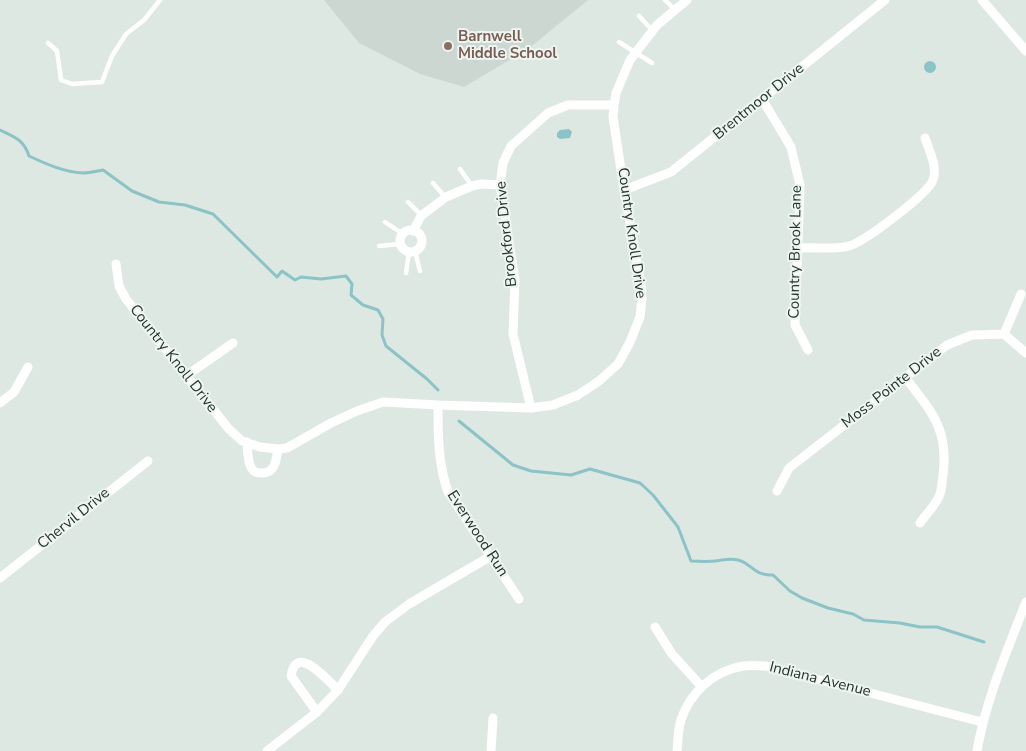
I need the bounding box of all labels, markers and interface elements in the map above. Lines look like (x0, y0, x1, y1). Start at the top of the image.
place label: Barnwell Middle School (458, 28, 557, 63)
marker: Barnwell Middle School (442, 40, 454, 52)
street label: Brentmoor Drive (710, 60, 808, 144)
street label: Country Knoll Drive (613, 166, 649, 300)
street label: Brookford Drive (493, 180, 521, 288)
street label: Country Brook Lane (786, 185, 806, 319)
street label: Country Knoll Drive (125, 301, 221, 417)
street label: Moss Pointe Drive (839, 343, 945, 433)
street label: Chervil Drive (34, 484, 114, 554)
street label: Everwood Run (443, 488, 511, 580)
street label: Indiana Avenue (767, 659, 873, 701)

